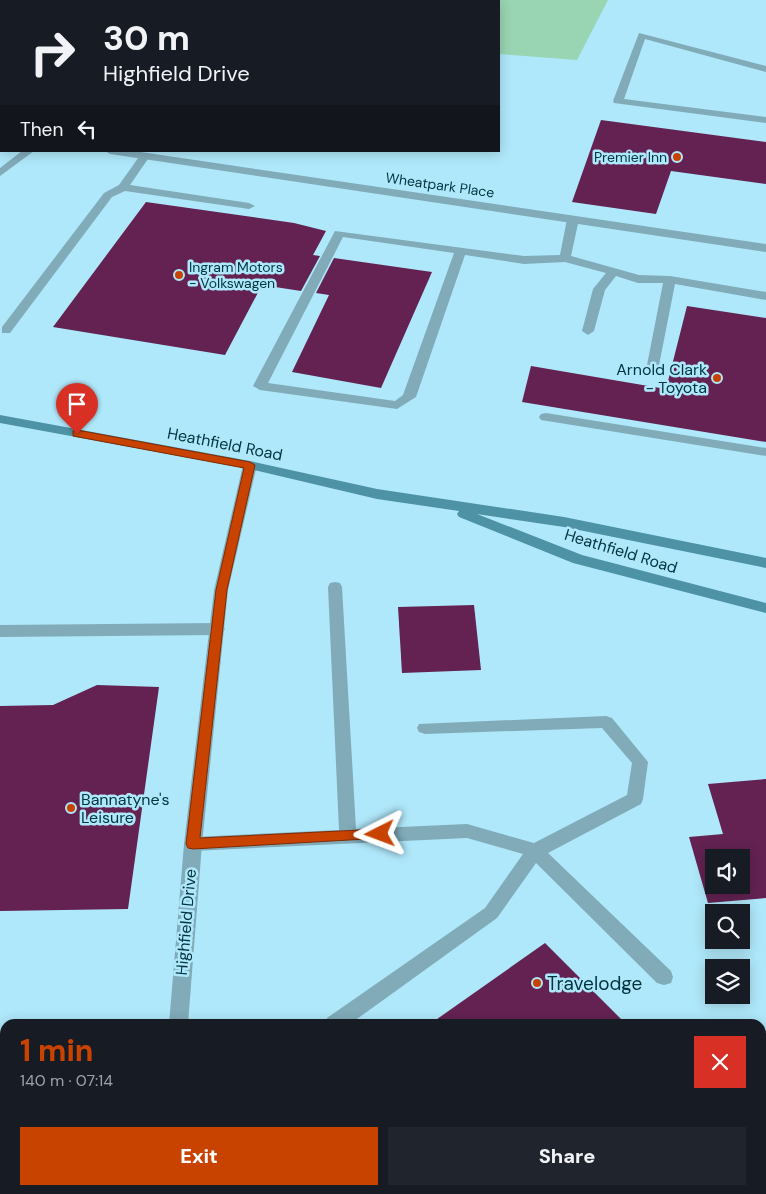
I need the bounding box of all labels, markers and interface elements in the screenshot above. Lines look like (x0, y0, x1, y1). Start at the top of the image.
text: 30 m (103, 15, 190, 61)
icon: right (20, 20, 85, 85)
text: Highfield Drive (103, 59, 250, 88)
icon: left (73, 115, 101, 143)
text: Then (20, 117, 63, 142)
place label: Premier Inn (594, 148, 667, 166)
marker: Premier Inn (671, 151, 683, 163)
street label: Wheatpark Place (384, 168, 496, 202)
place label: Ingram Motors - Volkswagen (189, 258, 283, 292)
marker: Ingram Motors - Volkswagen (173, 269, 185, 281)
place label: Arnold Clark - Toyota (616, 359, 707, 398)
marker: Arnold Clark - Toyota (711, 372, 723, 384)
pin (56, 383, 98, 434)
icon: arrive (63, 390, 91, 418)
street label: Heathfield Road (166, 423, 284, 465)
street label: Heathfield Road (562, 524, 680, 578)
place label: Bannatyne's Leisure (81, 789, 170, 828)
marker: Bannatyne's Leisure (65, 802, 77, 814)
position arrow (353, 807, 405, 859)
map controls (705, 849, 750, 1004)
button: sound (705, 849, 750, 894)
street label: Highfield Drive (171, 868, 201, 976)
button: search (705, 904, 750, 949)
button: layers (705, 959, 750, 1004)
place label: Travelodge (547, 971, 642, 996)
marker: Travelodge (531, 977, 543, 989)
text: 1 min (20, 1031, 93, 1070)
button: close (694, 1036, 746, 1088)
text: 140 m · 07:14 (20, 1070, 113, 1091)
button: Exit (20, 1127, 378, 1185)
button: Share (388, 1127, 746, 1185)

